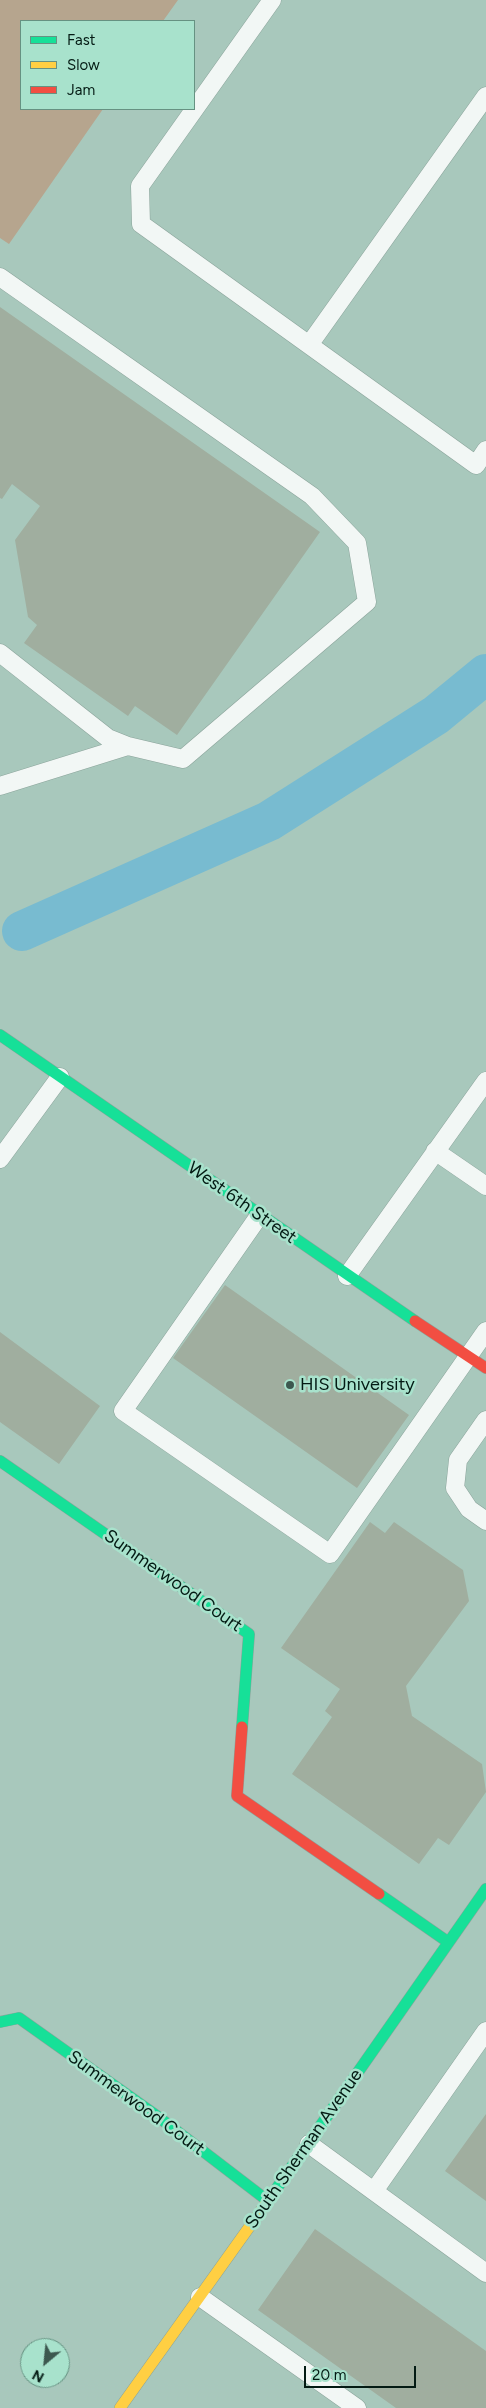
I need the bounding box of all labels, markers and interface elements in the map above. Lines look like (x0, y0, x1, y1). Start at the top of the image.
legend (20, 20, 195, 110)
text: Fast (67, 31, 95, 49)
text: Slow (67, 56, 100, 74)
text: Jam (67, 81, 95, 99)
street label: West 6th Street (183, 1157, 301, 1249)
place label: HIS University (300, 1374, 415, 1396)
marker: HIS University (284, 1379, 296, 1391)
street label: Summerwood Court (100, 1525, 246, 1637)
street label: Summerwood Court (63, 2046, 209, 2160)
street label: South Sherman Avenue (241, 2065, 367, 2233)
north arrow (20, 2338, 70, 2388)
scale bar (306, 2356, 418, 2388)
text: N (29, 2366, 47, 2386)
text: 20 m (312, 2366, 346, 2384)

